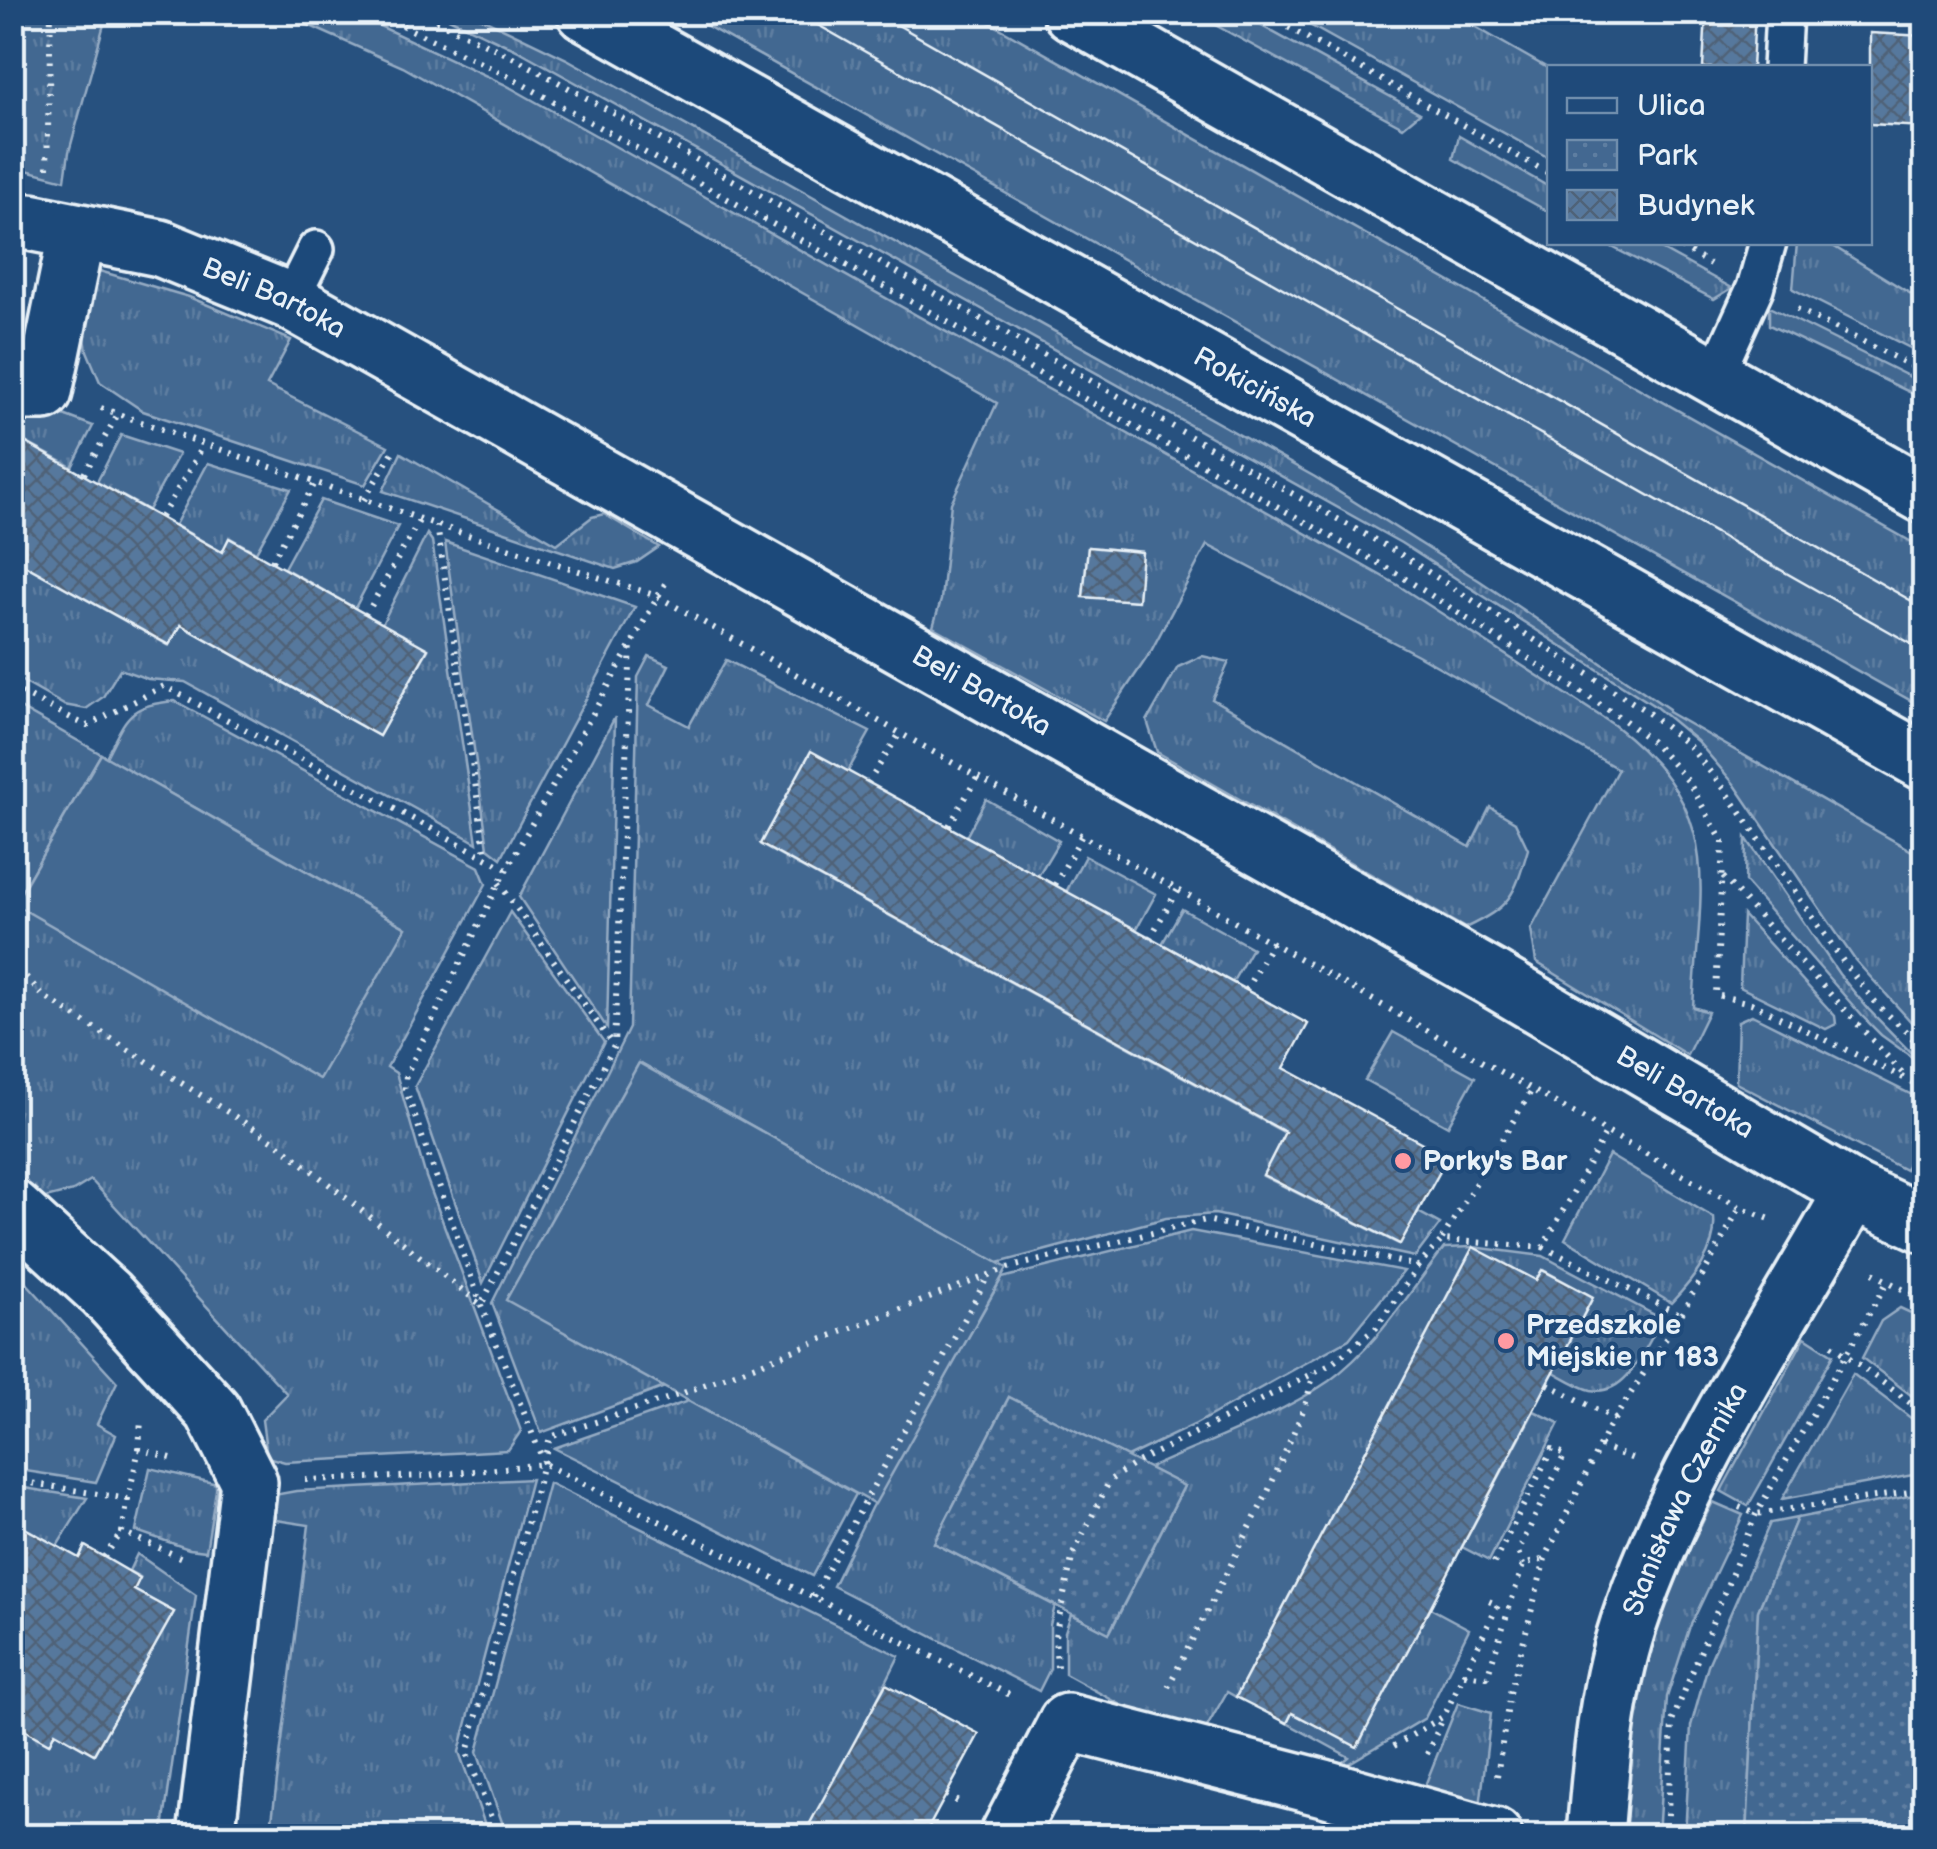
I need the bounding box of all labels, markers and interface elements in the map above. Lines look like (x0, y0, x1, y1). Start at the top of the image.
legend (1547, 65, 1872, 245)
text: Ulica (1637, 88, 1706, 124)
text: Park (1637, 138, 1697, 174)
text: Budynek (1637, 188, 1755, 224)
street label: Beli Bartoka (197, 251, 351, 345)
street label: Rokicińska (1188, 340, 1322, 435)
street label: Beli Bartoka (906, 638, 1057, 743)
street label: Beli Bartoka (1610, 1039, 1760, 1146)
place label: Porky's Bar (1423, 1145, 1568, 1178)
marker: Porky's Bar (1392, 1150, 1414, 1172)
place label: Przedszkole Miejskie nr 183 (1526, 1309, 1719, 1374)
marker: Przedszkole Miejskie nr 183 (1495, 1330, 1517, 1352)
street label: Stanisława Czernika (1616, 1377, 1754, 1620)

